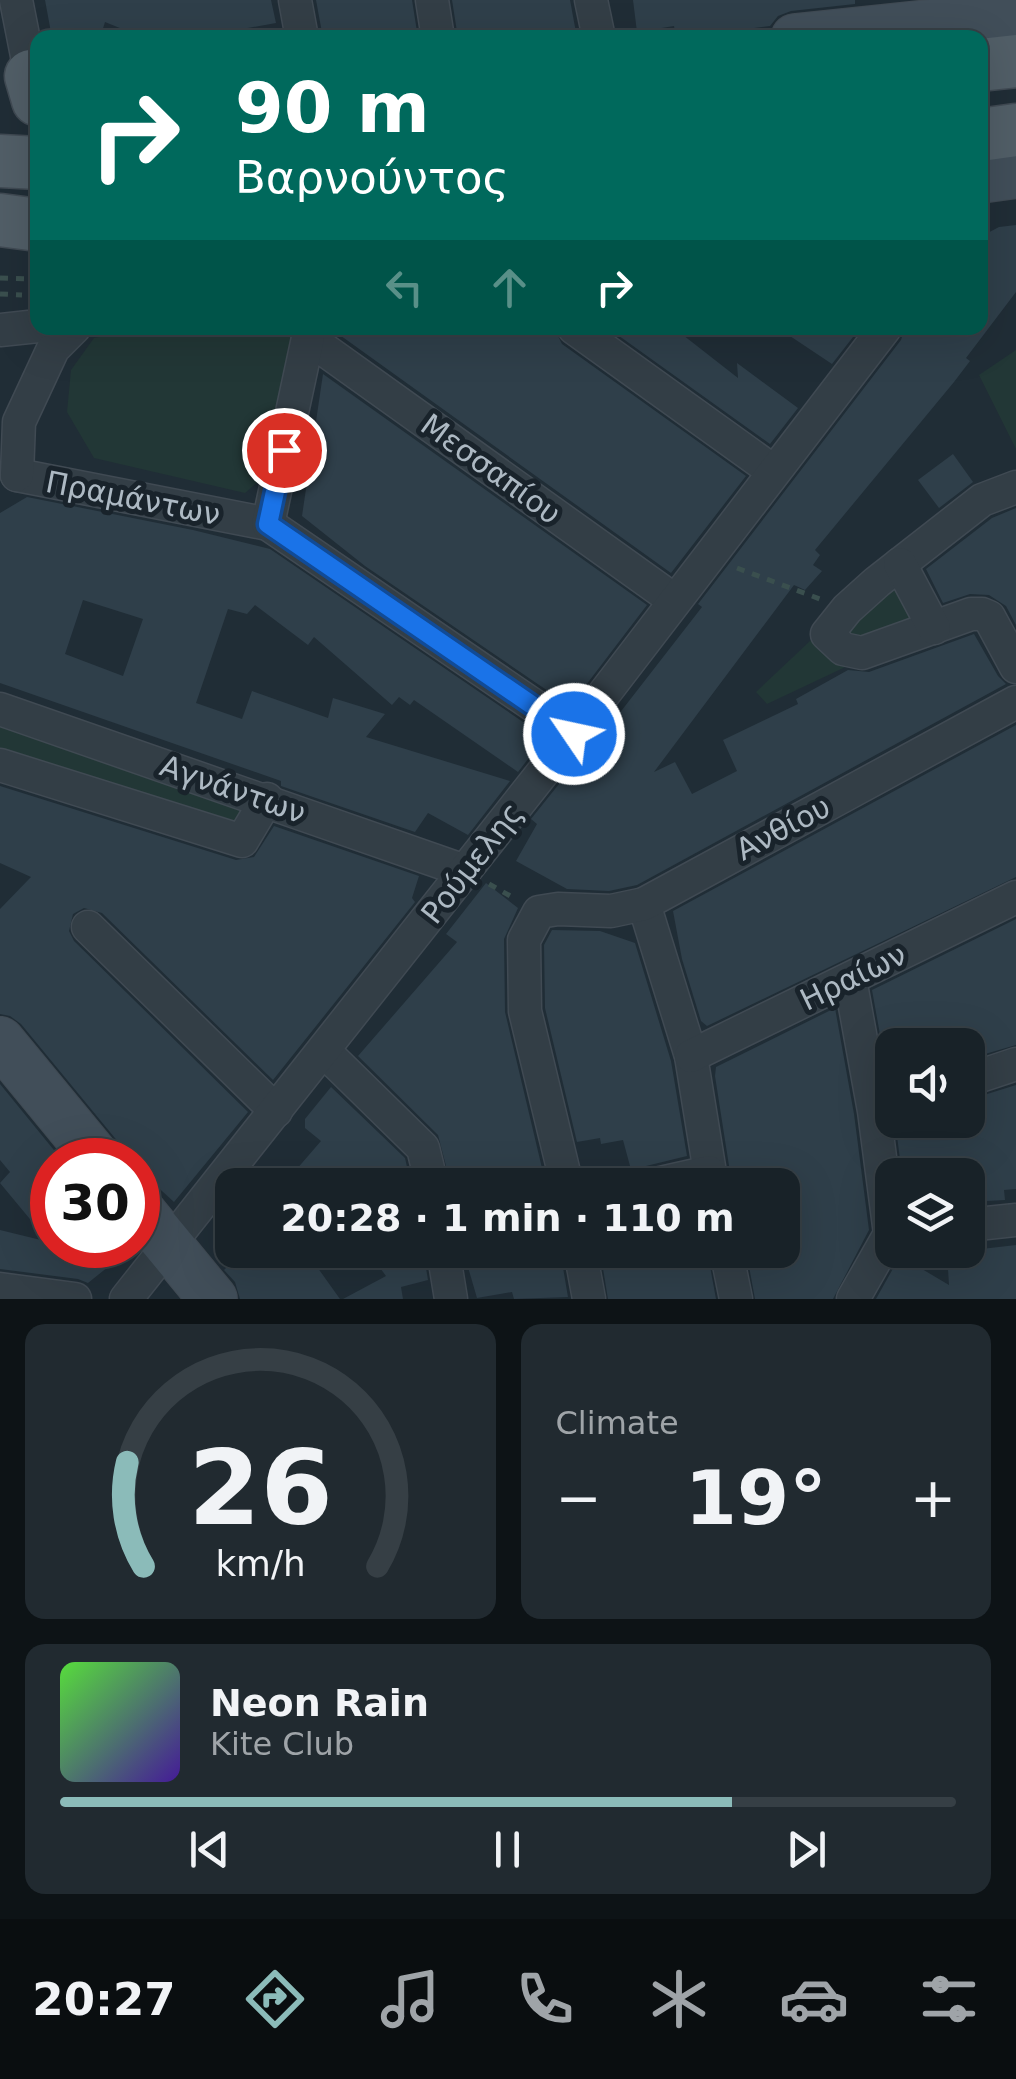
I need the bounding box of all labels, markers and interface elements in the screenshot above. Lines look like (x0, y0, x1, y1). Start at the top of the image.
text: 90 m (235, 67, 430, 149)
icon: right (70, 70, 200, 200)
text: Βαρνούντος (235, 151, 509, 204)
icon: left (377, 260, 432, 315)
icon: ahead (482, 260, 537, 315)
icon: right (587, 260, 642, 315)
street label: Μεσσαπίου (414, 407, 568, 531)
pin (242, 408, 327, 493)
icon: arrive (257, 423, 312, 478)
street label: Πραμάντων (43, 464, 223, 532)
position arrow (522, 682, 626, 786)
street label: Αγνάντων (156, 748, 310, 830)
street label: Ανθίου (730, 789, 836, 867)
street label: Ρούμελης (414, 796, 530, 930)
street label: Ηραίων (794, 936, 912, 1018)
map controls (875, 1028, 985, 1268)
button: sound (875, 1028, 985, 1138)
speed limit sign: 30 (30, 1138, 160, 1268)
button: layers (875, 1158, 985, 1268)
text: 20:28 · 1 min · 110 m (280, 1196, 735, 1240)
text: Climate (556, 1404, 679, 1442)
text: 26 (188, 1427, 333, 1549)
text: 19° (685, 1454, 827, 1542)
text: − (556, 1466, 602, 1530)
text: + (910, 1466, 956, 1530)
text: km/h (215, 1543, 305, 1584)
text: Neon Rain (210, 1681, 429, 1725)
text: Kite Club (210, 1725, 354, 1763)
icon: previous (182, 1822, 237, 1877)
icon: pause (480, 1822, 535, 1877)
icon: next (779, 1822, 834, 1877)
icon: directions (240, 1964, 310, 2034)
icon: music (375, 1964, 445, 2034)
icon: phone (510, 1964, 580, 2034)
icon: climate (644, 1964, 714, 2034)
icon: car (779, 1964, 849, 2034)
icon: filters (914, 1964, 984, 2034)
text: 20:27 (32, 1973, 176, 2026)

